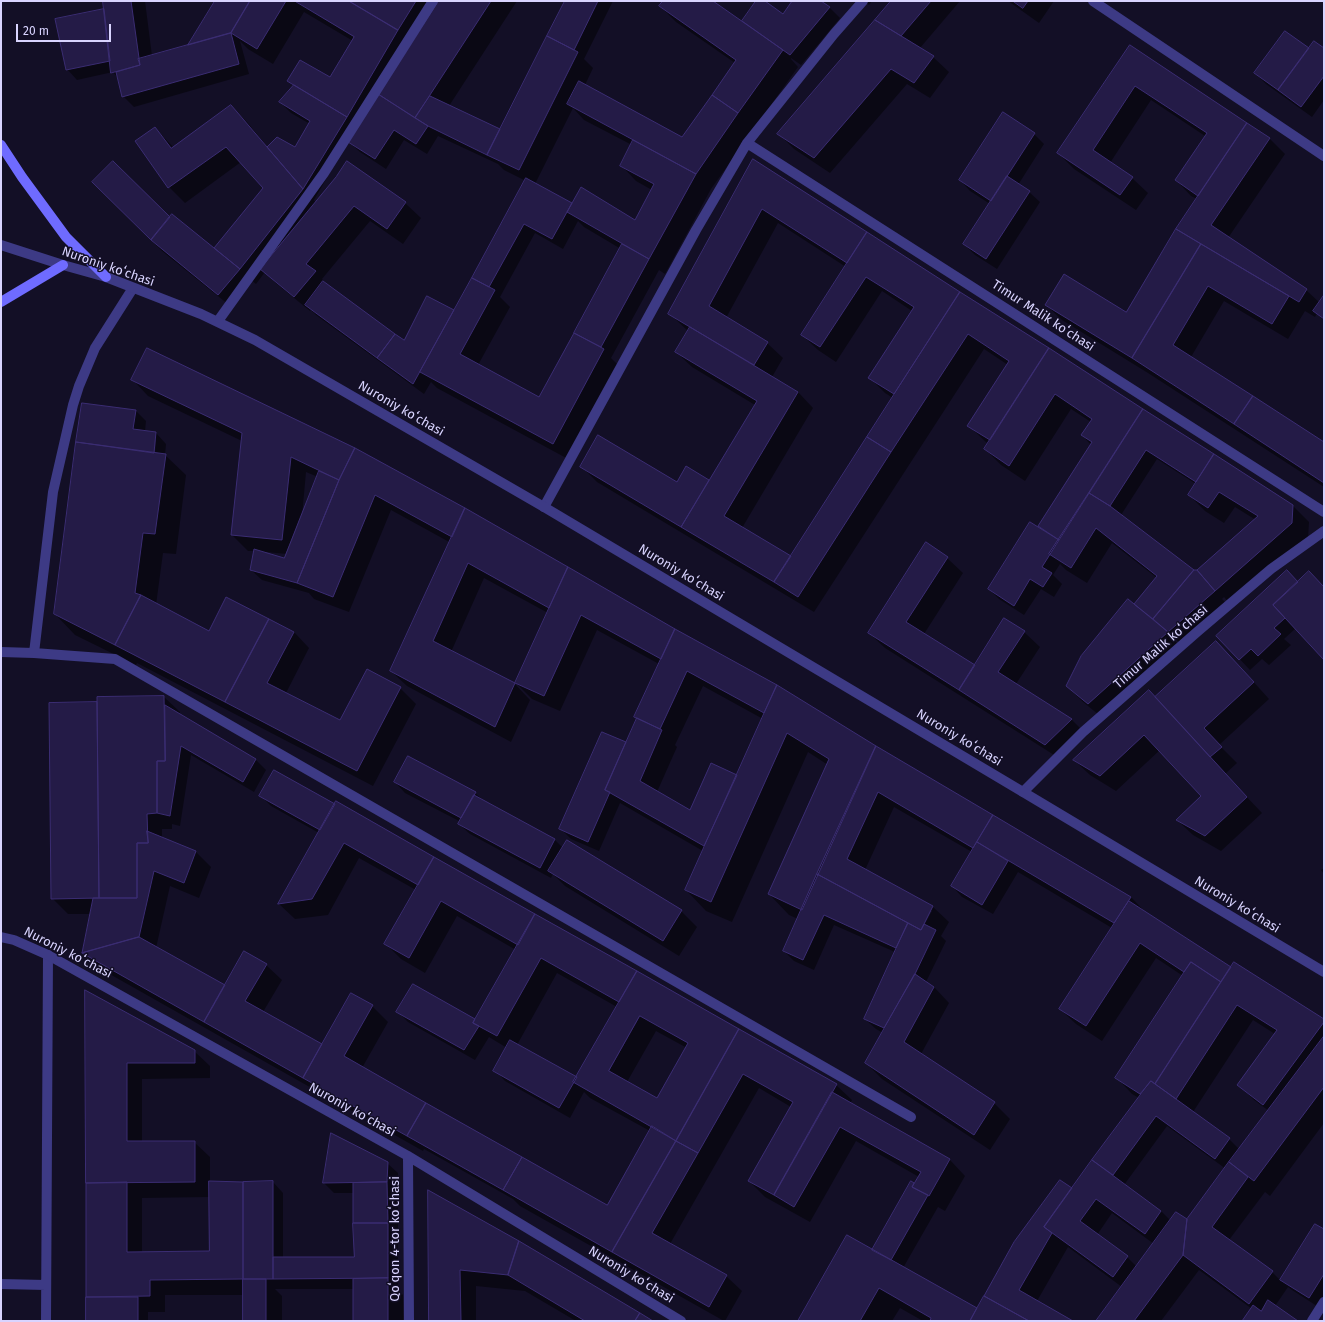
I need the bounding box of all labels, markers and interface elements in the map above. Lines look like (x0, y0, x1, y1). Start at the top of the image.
scale bar (18, 16, 113, 42)
text: 20 m (23, 24, 49, 38)
street label: Nuroniy koʻchasi (60, 244, 156, 290)
street label: Timur Malik koʻchasi (989, 277, 1097, 355)
street label: Nuroniy koʻchasi (355, 378, 447, 440)
street label: Nuroniy koʻchasi (635, 541, 727, 605)
street label: Timur Malik koʻchasi (1111, 602, 1211, 692)
street label: Nuroniy koʻchasi (913, 706, 1005, 770)
street label: Nuroniy koʻchasi (1191, 873, 1283, 937)
street label: Nuroniy koʻchasi (21, 924, 115, 982)
street label: Nuroniy koʻchasi (306, 1080, 398, 1140)
street label: Qoʻqon 4-tor koʻchasi (387, 1176, 403, 1302)
street label: Nuroniy koʻchasi (585, 1243, 677, 1307)

